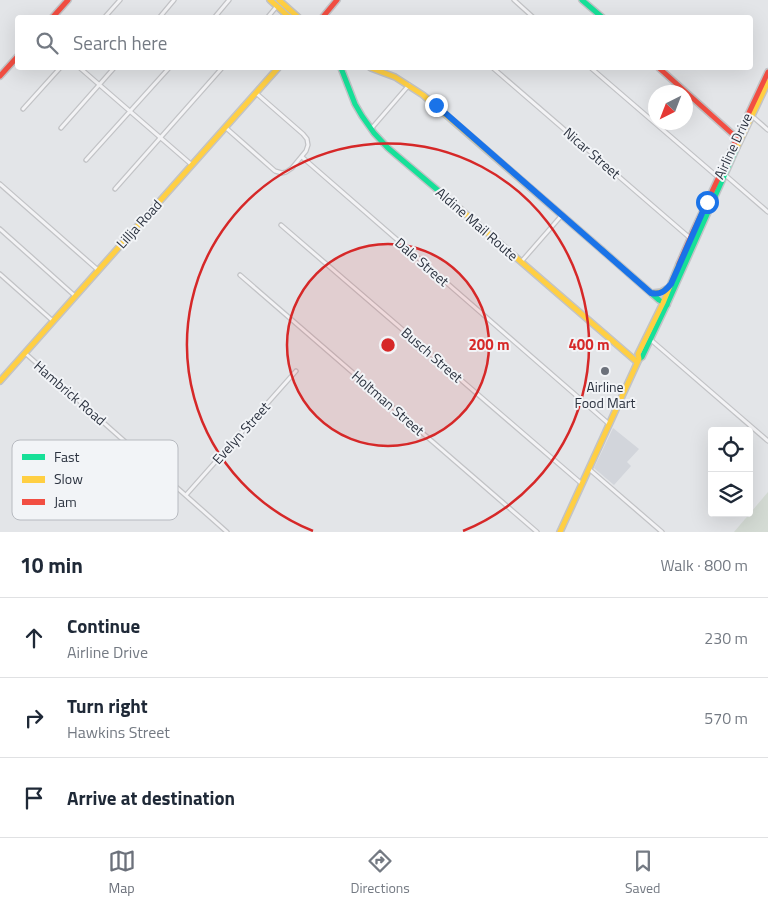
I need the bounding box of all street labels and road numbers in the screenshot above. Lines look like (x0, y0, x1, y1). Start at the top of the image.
street label: Airline Drive (708, 109, 757, 182)
street label: Nicar Street (559, 122, 626, 183)
street label: Aldine Mail Route (432, 182, 523, 265)
street label: Lillja Road (111, 194, 166, 253)
street label: Dale Street (391, 232, 454, 291)
street label: Busch Street (397, 322, 468, 387)
street label: Hambrick Road (30, 355, 111, 430)
street label: Holtman Street (347, 365, 429, 440)
street label: Evelyn Street (207, 397, 275, 469)

